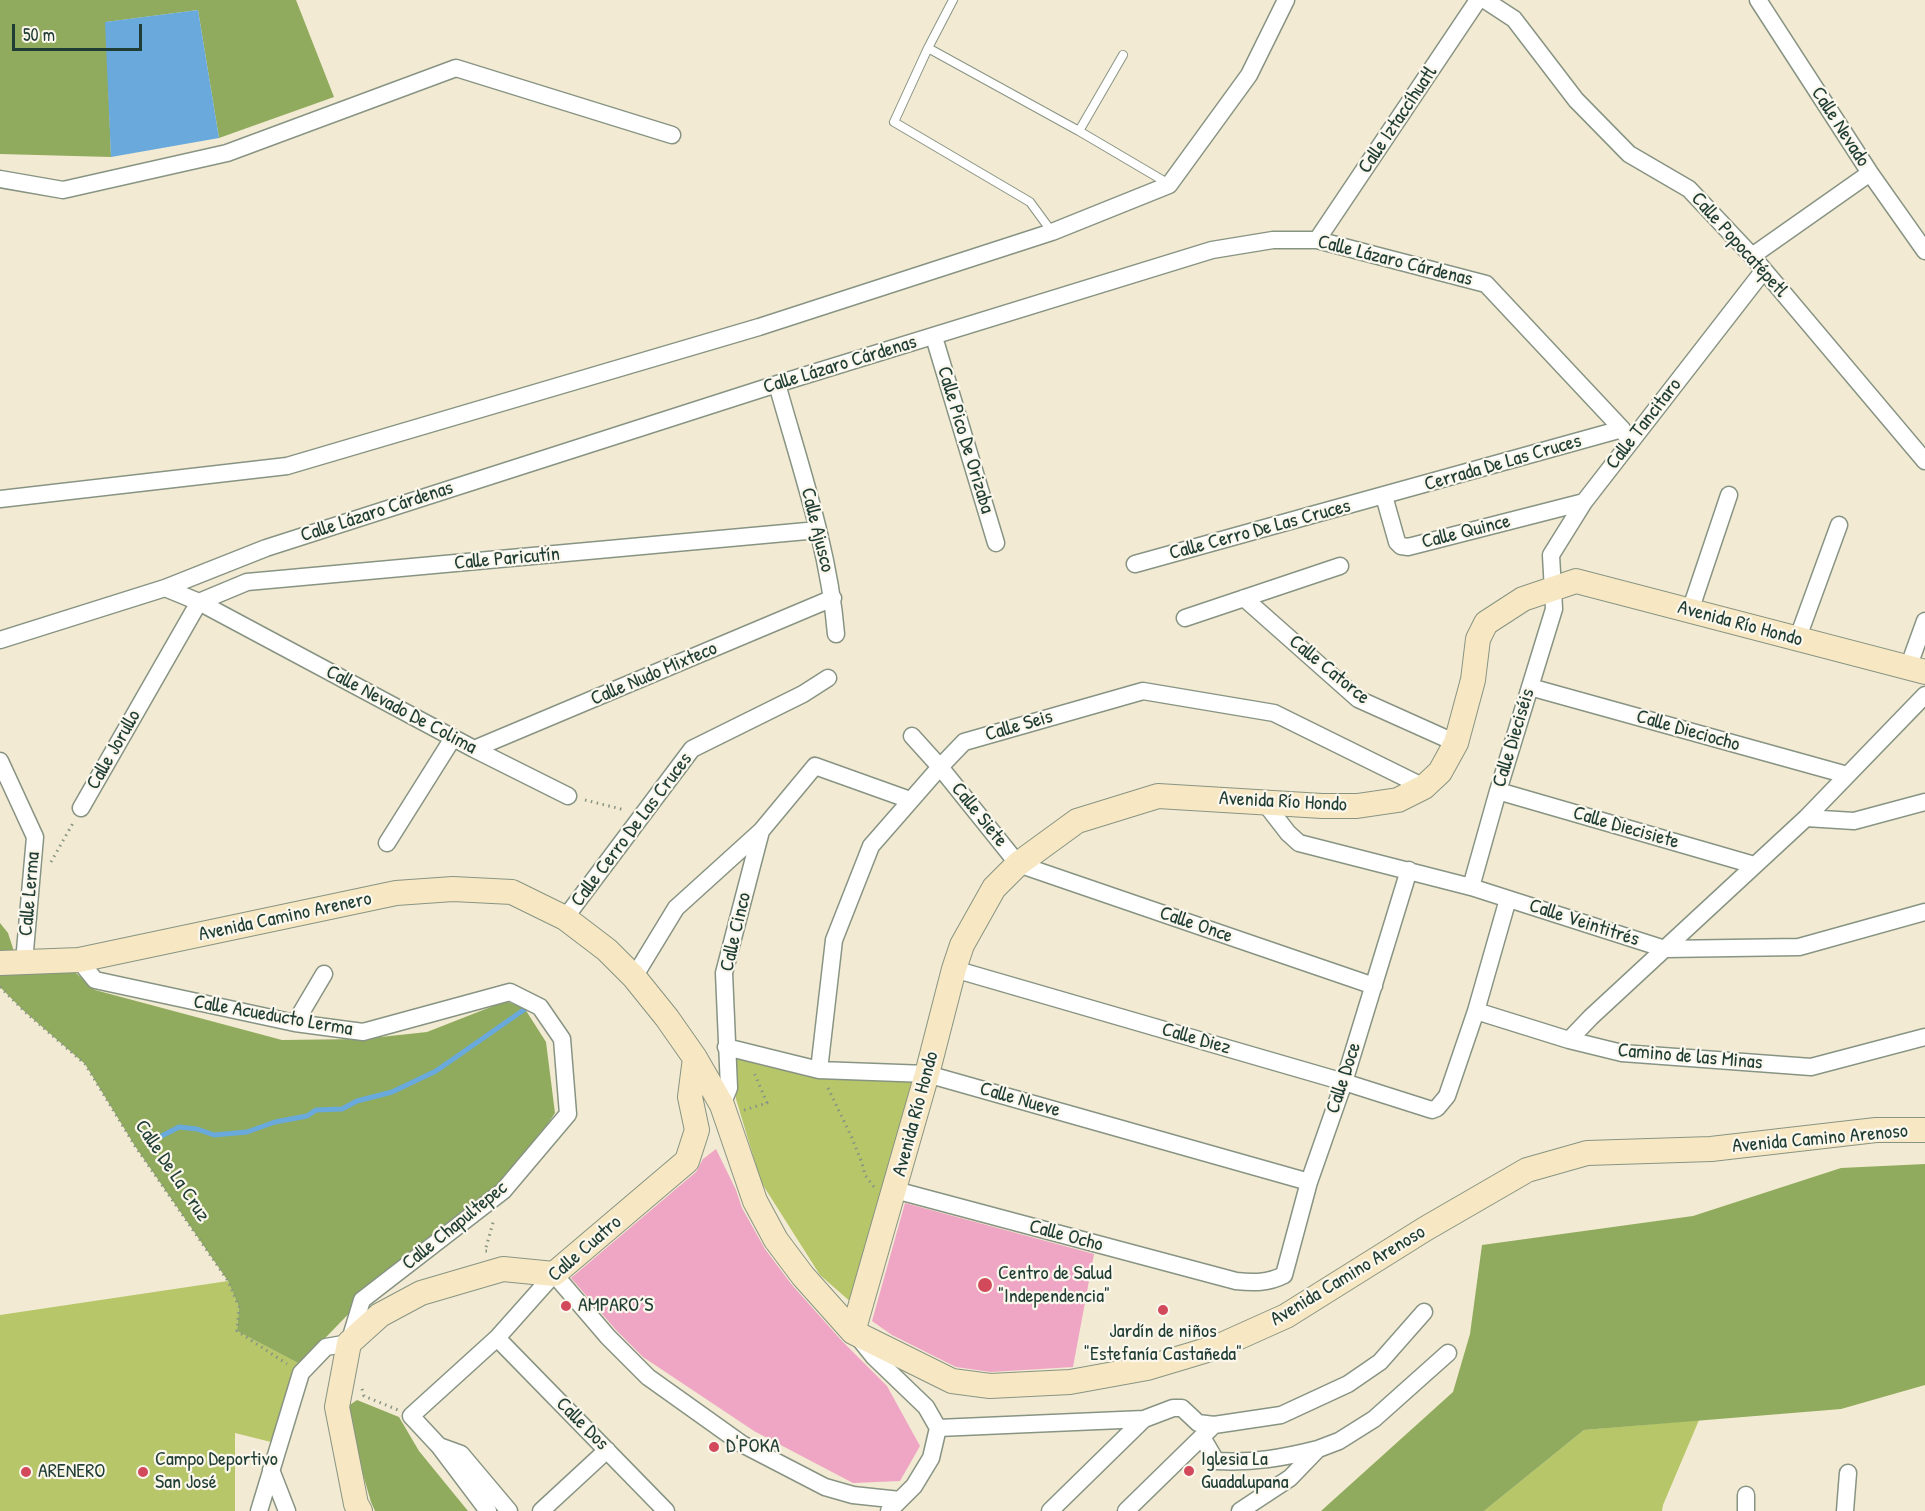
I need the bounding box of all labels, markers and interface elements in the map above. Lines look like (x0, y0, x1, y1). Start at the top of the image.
scale bar (15, 12, 146, 50)
text: 50 m (23, 22, 55, 47)
street label: Calle Iztaccíhuatl (1353, 62, 1443, 178)
street label: Calle Nevado (1805, 83, 1875, 171)
street label: Calle Popocatépetl (1685, 187, 1793, 303)
street label: Calle Lázaro Cárdenas (1315, 230, 1475, 292)
street label: Calle Lázaro Cárdenas (761, 330, 919, 400)
street label: Calle Pico De Orizaba (931, 364, 999, 516)
street label: Calle Tancitaro (1601, 374, 1687, 474)
street label: Cerrada De Las Cruces (1422, 429, 1584, 497)
street label: Calle Lázaro Cárdenas (298, 476, 456, 548)
street label: Calle Ajusco (795, 485, 839, 575)
street label: Calle Cerro De Las Cruces (1167, 494, 1353, 566)
street label: Calle Quince (1419, 509, 1513, 555)
street label: Calle Paricutín (453, 542, 561, 576)
street label: Avenida Río Hondo (1675, 596, 1805, 652)
street label: Calle Catorce (1284, 630, 1374, 710)
street label: Calle Nudo Mixteco (587, 637, 721, 711)
street label: Calle Nevado De Colima (322, 660, 480, 760)
street label: Calle Dieciséis (1488, 686, 1540, 790)
street label: Calle Seis (982, 705, 1056, 747)
street label: Calle Dieciocho (1634, 705, 1742, 757)
street label: Calle Jorullo (82, 706, 146, 794)
street label: Calle Cerro De Las Cruces (566, 748, 698, 912)
street label: Calle Siete (946, 778, 1012, 852)
street label: Avenida Río Hondo (1218, 787, 1348, 817)
street label: Calle Diecisiete (1570, 801, 1682, 855)
street label: Calle Lerma (14, 851, 46, 937)
street label: Avenida Camino Arenero (196, 887, 374, 947)
street label: Calle Cinco (715, 890, 757, 974)
street label: Calle Veintitrés (1526, 894, 1642, 952)
street label: Calle Once (1156, 901, 1236, 949)
street label: Calle Acueducto Lerma (192, 990, 354, 1042)
street label: Calle Diez (1159, 1018, 1233, 1060)
street label: Calle Doce (1321, 1039, 1367, 1117)
street label: Camino de las Minas (1617, 1039, 1763, 1075)
street label: Avenida Río Hondo (888, 1049, 944, 1179)
street label: Calle Nueve (977, 1077, 1063, 1123)
street label: Calle De La Cruz (129, 1116, 215, 1226)
street label: Avenida Camino Arenoso (1731, 1119, 1909, 1159)
street label: Calle Chapultepec (398, 1176, 512, 1276)
street label: Calle Cuatro (543, 1211, 627, 1287)
street label: Calle Ocho (1027, 1215, 1105, 1257)
street label: Avenida Camino Arenoso (1266, 1220, 1430, 1332)
place label: Centro de Salud "Independencia" (998, 1262, 1112, 1309)
marker: Centro de Salud "Independencia" (976, 1276, 994, 1294)
place label: AMPARO´S (578, 1294, 653, 1318)
marker: AMPARO´S (559, 1299, 573, 1313)
marker: Jardín de niños "Estefanía Castañeda" (1156, 1303, 1170, 1317)
place label: Jardín de niños "Estefanía Castañeda" (1084, 1320, 1242, 1367)
street label: Calle Dos (550, 1392, 614, 1456)
place label: D'POKA (726, 1435, 780, 1459)
marker: D'POKA (707, 1440, 721, 1454)
place label: Campo Deportivo San José (155, 1448, 278, 1495)
place label: Iglesia La Guadalupana (1201, 1448, 1289, 1495)
place label: ARENERO (38, 1460, 105, 1484)
marker: Iglesia La Guadalupana (1182, 1464, 1196, 1478)
marker: ARENERO (19, 1465, 33, 1479)
marker: Campo Deportivo San José (136, 1465, 150, 1479)

